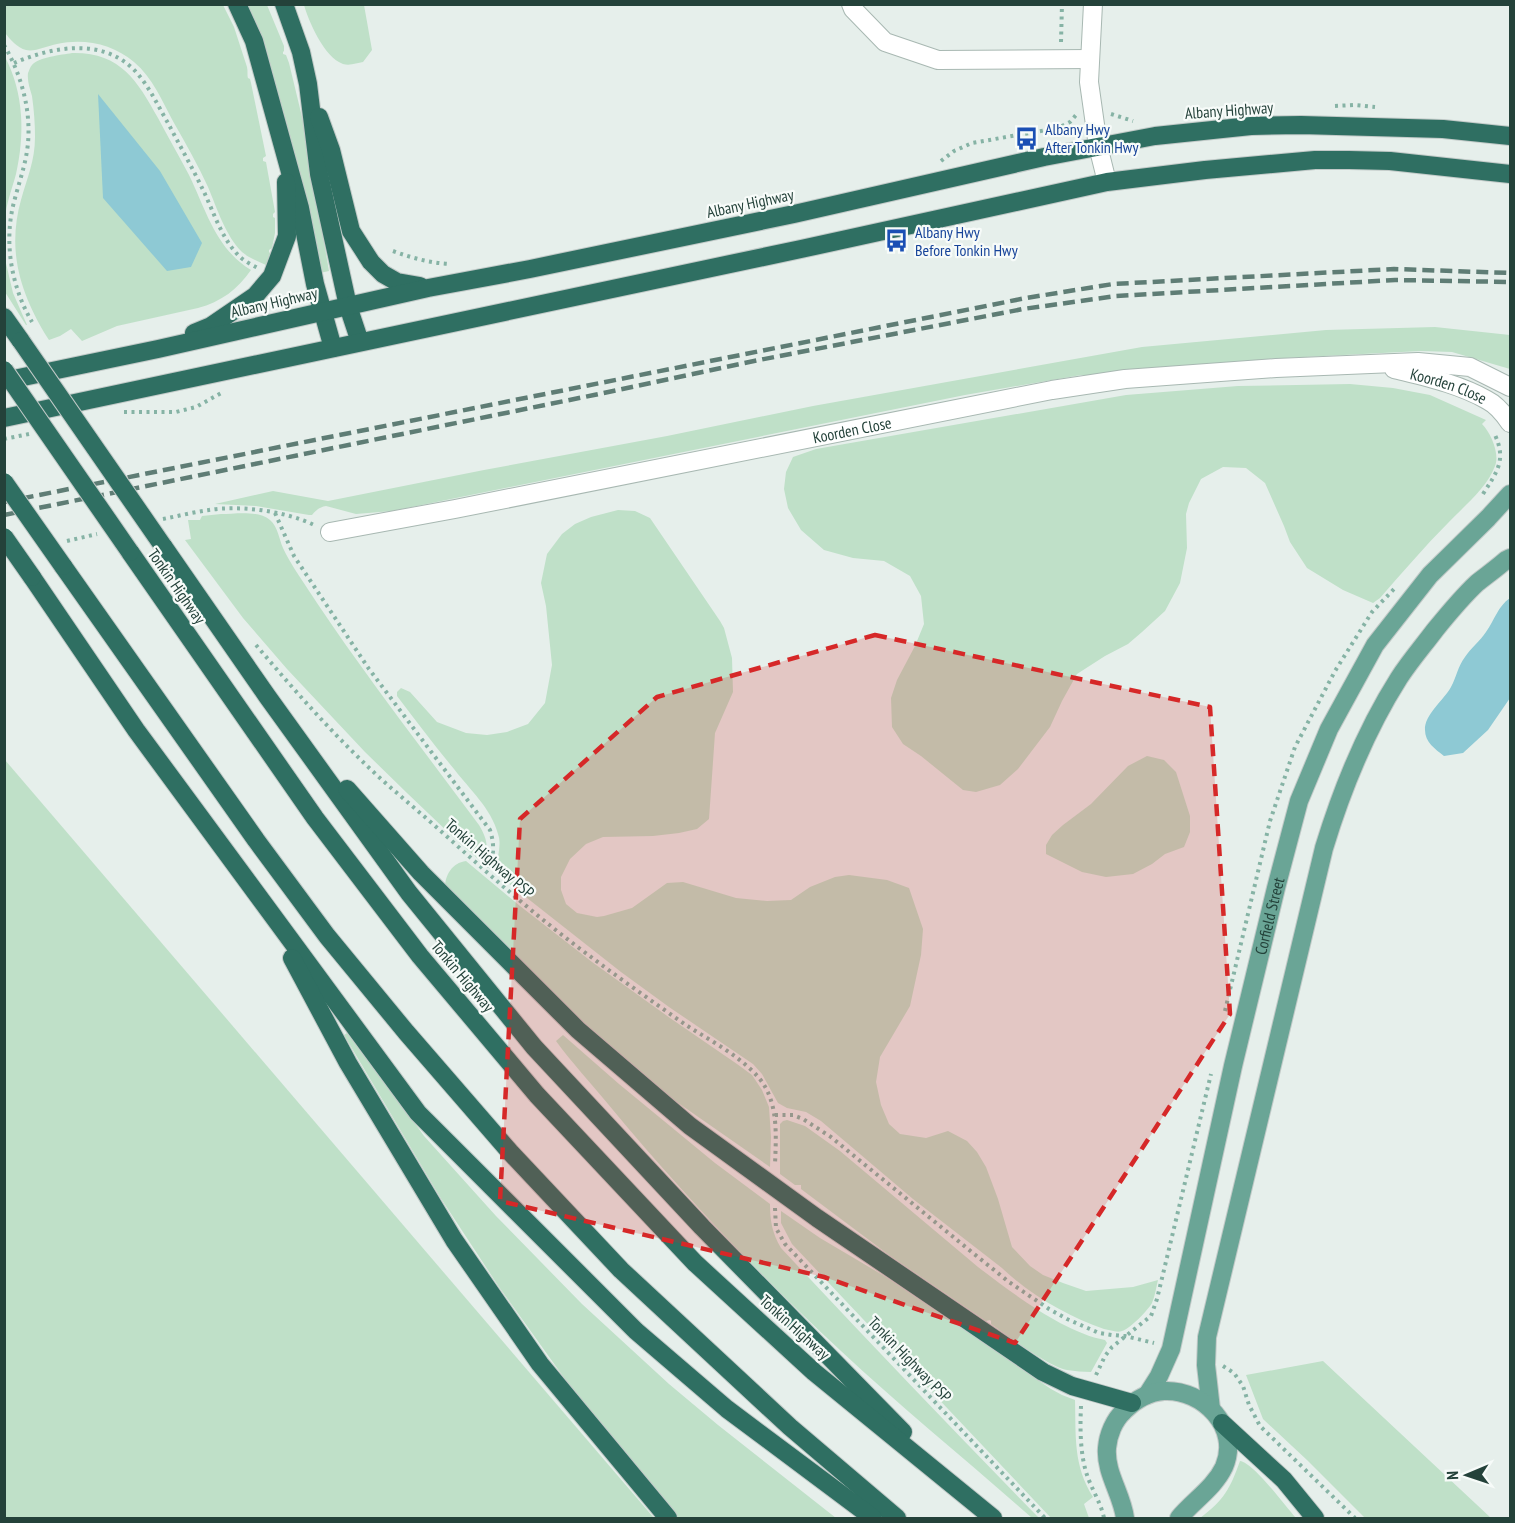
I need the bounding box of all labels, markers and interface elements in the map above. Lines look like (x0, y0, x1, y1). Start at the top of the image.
street label: Albany Highway (1184, 97, 1274, 123)
place label: Albany Hwy After Tonkin Hwy (1045, 119, 1138, 157)
bus stop icon: Albany Hwy After Tonkin Hwy (1014, 125, 1040, 151)
street label: Albany Highway (705, 184, 795, 222)
place label: Albany Hwy Before Tonkin Hwy (915, 222, 1018, 260)
bus stop icon: Albany Hwy Before Tonkin Hwy (884, 228, 910, 254)
street label: Albany Highway (229, 282, 319, 322)
street label: Koorden Close (1408, 363, 1490, 408)
street label: Koorden Close (811, 412, 893, 447)
street label: Tonkin Highway (144, 544, 210, 628)
street label: Tonkin Highway PSP (441, 814, 539, 902)
street label: Corfield Street (1250, 875, 1289, 957)
street label: Tonkin Highway (427, 936, 499, 1016)
street label: Tonkin Highway (756, 1290, 834, 1364)
street label: Tonkin Highway PSP (864, 1312, 956, 1406)
north arrow (1437, 1445, 1497, 1505)
text: N (1442, 1471, 1462, 1480)

